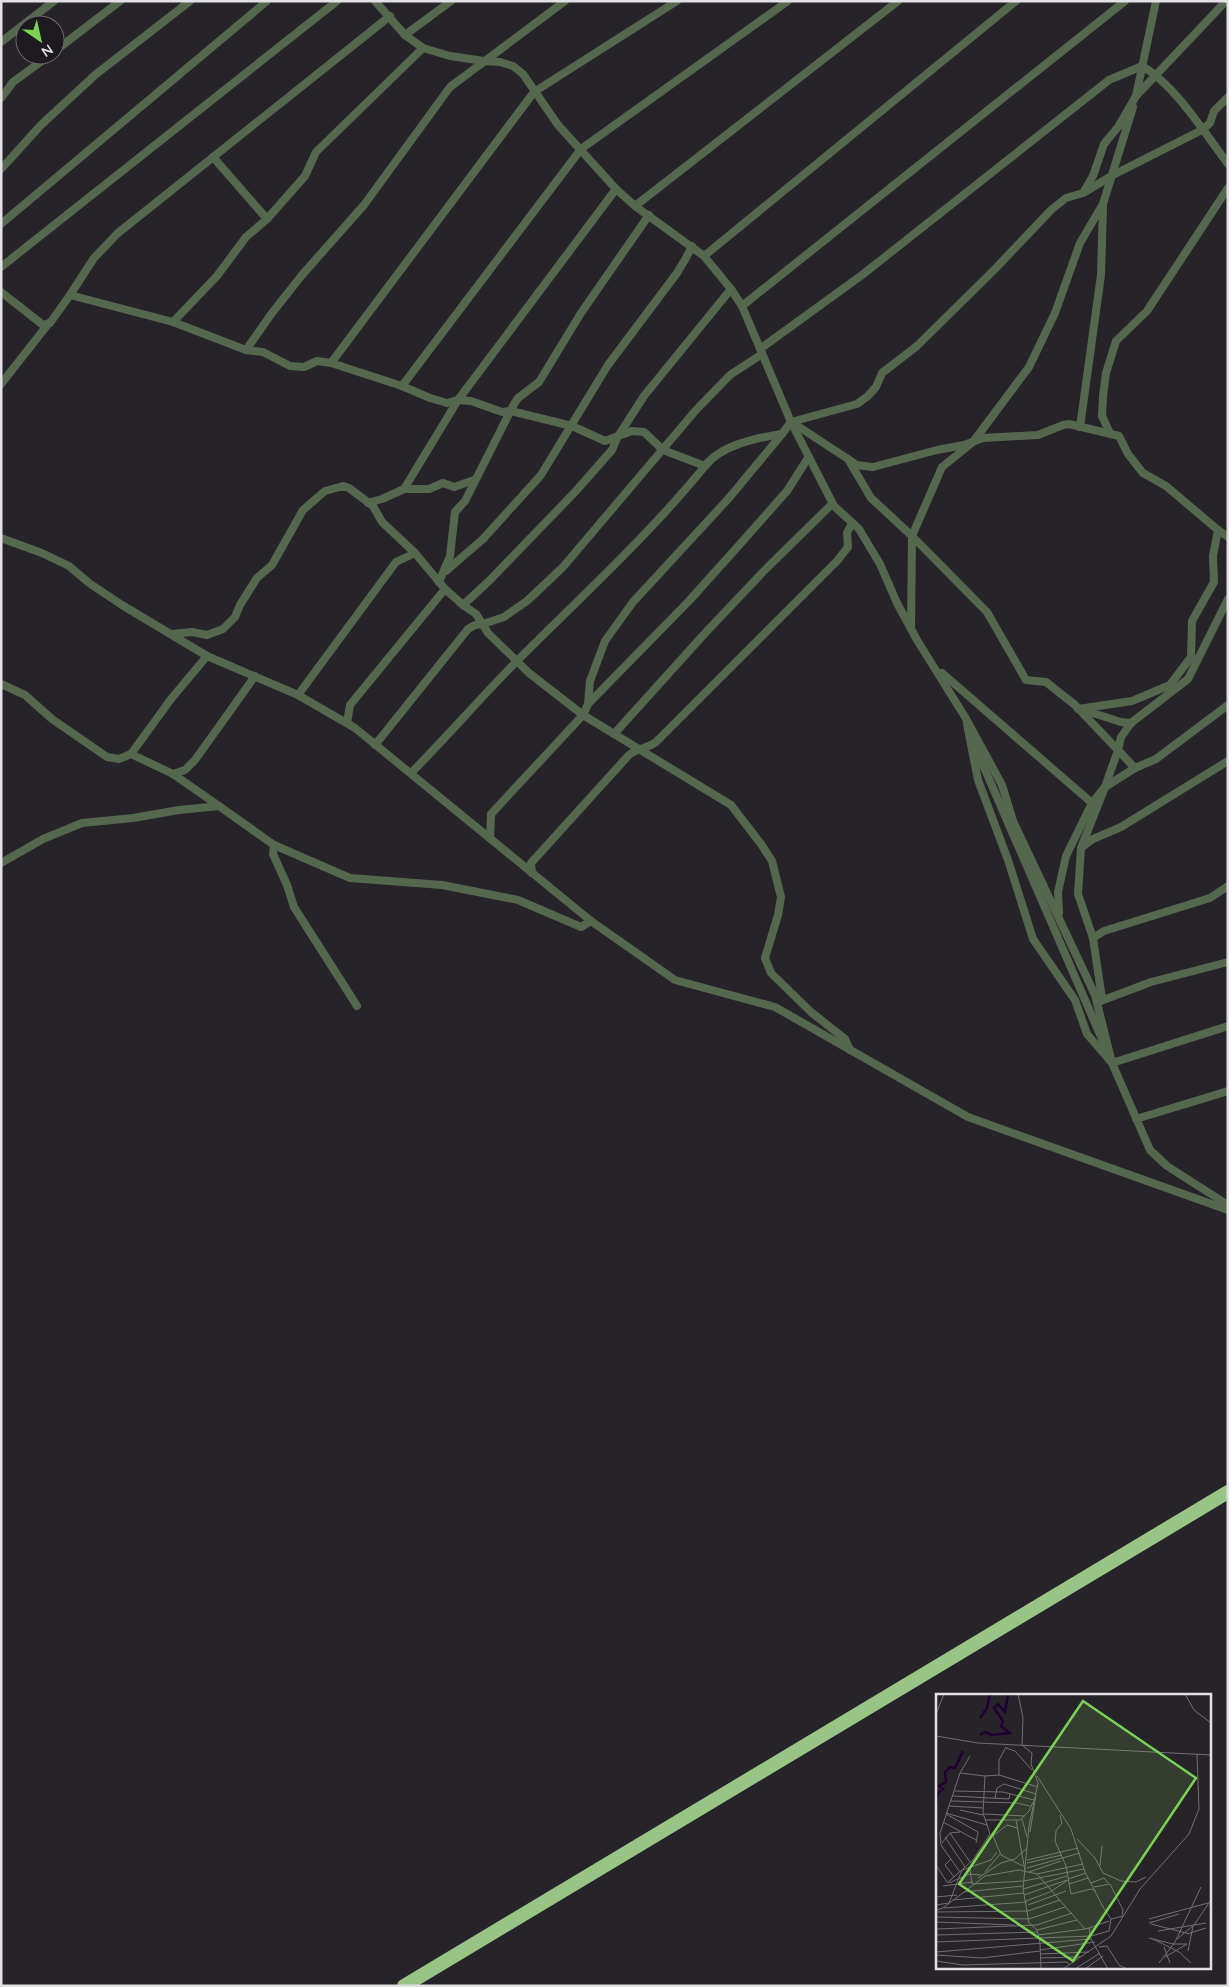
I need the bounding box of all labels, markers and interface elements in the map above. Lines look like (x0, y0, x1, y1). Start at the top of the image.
north arrow (15, 15, 65, 65)
text: N (38, 40, 57, 61)
inset map (936, 1694, 1212, 1970)

